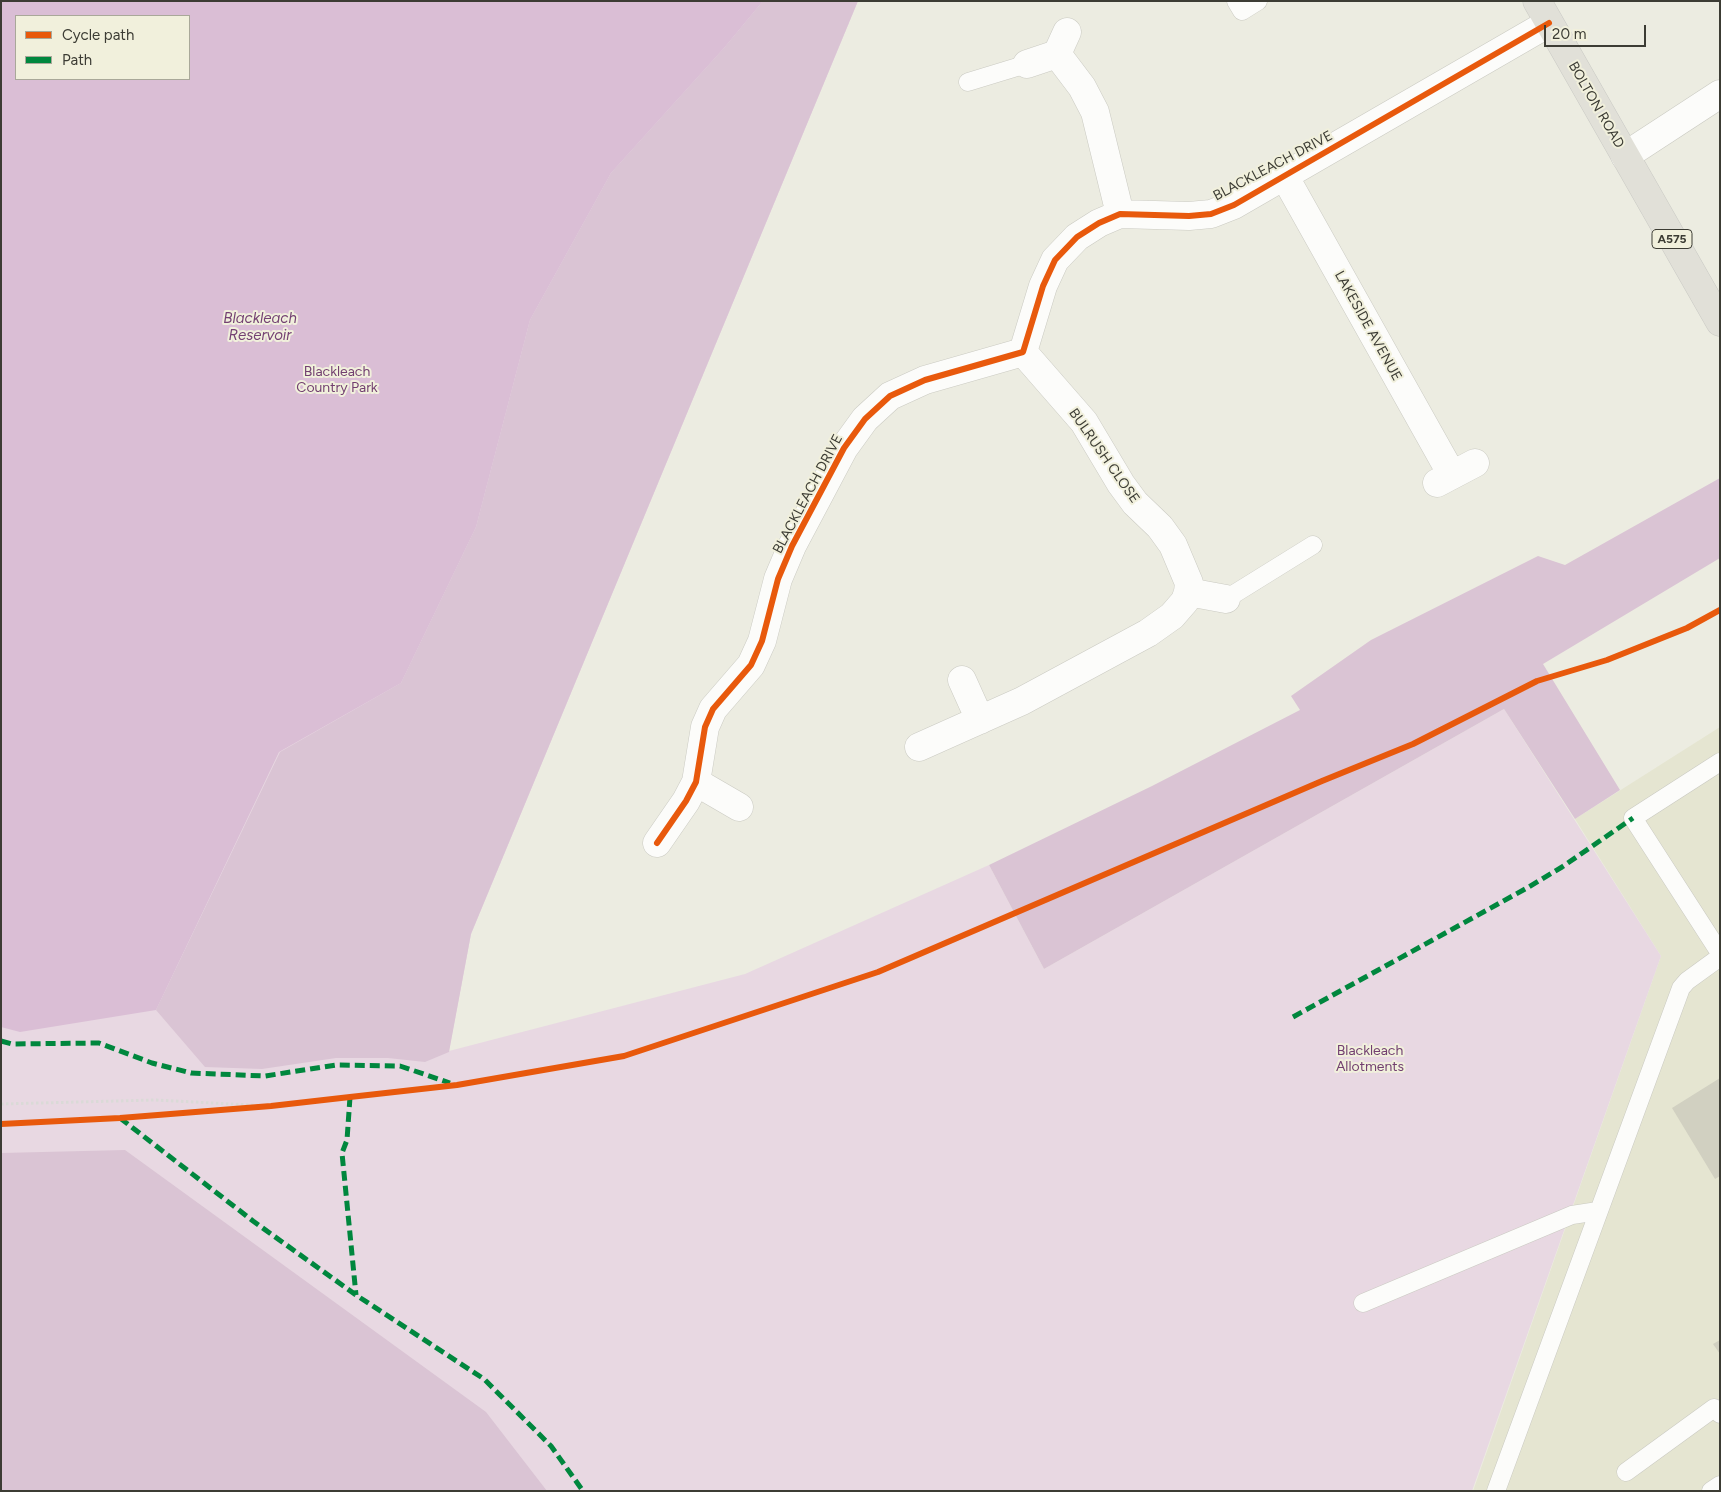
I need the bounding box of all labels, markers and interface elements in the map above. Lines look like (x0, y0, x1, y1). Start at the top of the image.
legend (15, 15, 190, 80)
scale bar (1546, 15, 1648, 47)
text: 20 m (1552, 25, 1586, 43)
text: Cycle path (62, 26, 134, 44)
text: Path (62, 51, 92, 69)
street label: BOLTON ROAD (1564, 59, 1628, 151)
street label: BLACKLEACH DRIVE (1211, 127, 1335, 205)
road number: A575 (1652, 230, 1692, 248)
street label: LAKESIDE AVENUE (1331, 268, 1405, 384)
water label: Blackleach Reservoir (223, 310, 297, 345)
park label: Blackleach Country Park (296, 364, 378, 397)
street label: BULRUSH CLOSE (1065, 405, 1143, 507)
street label: BLACKLEACH DRIVE (769, 432, 847, 556)
park label: Blackleach Allotments (1336, 1043, 1404, 1076)

